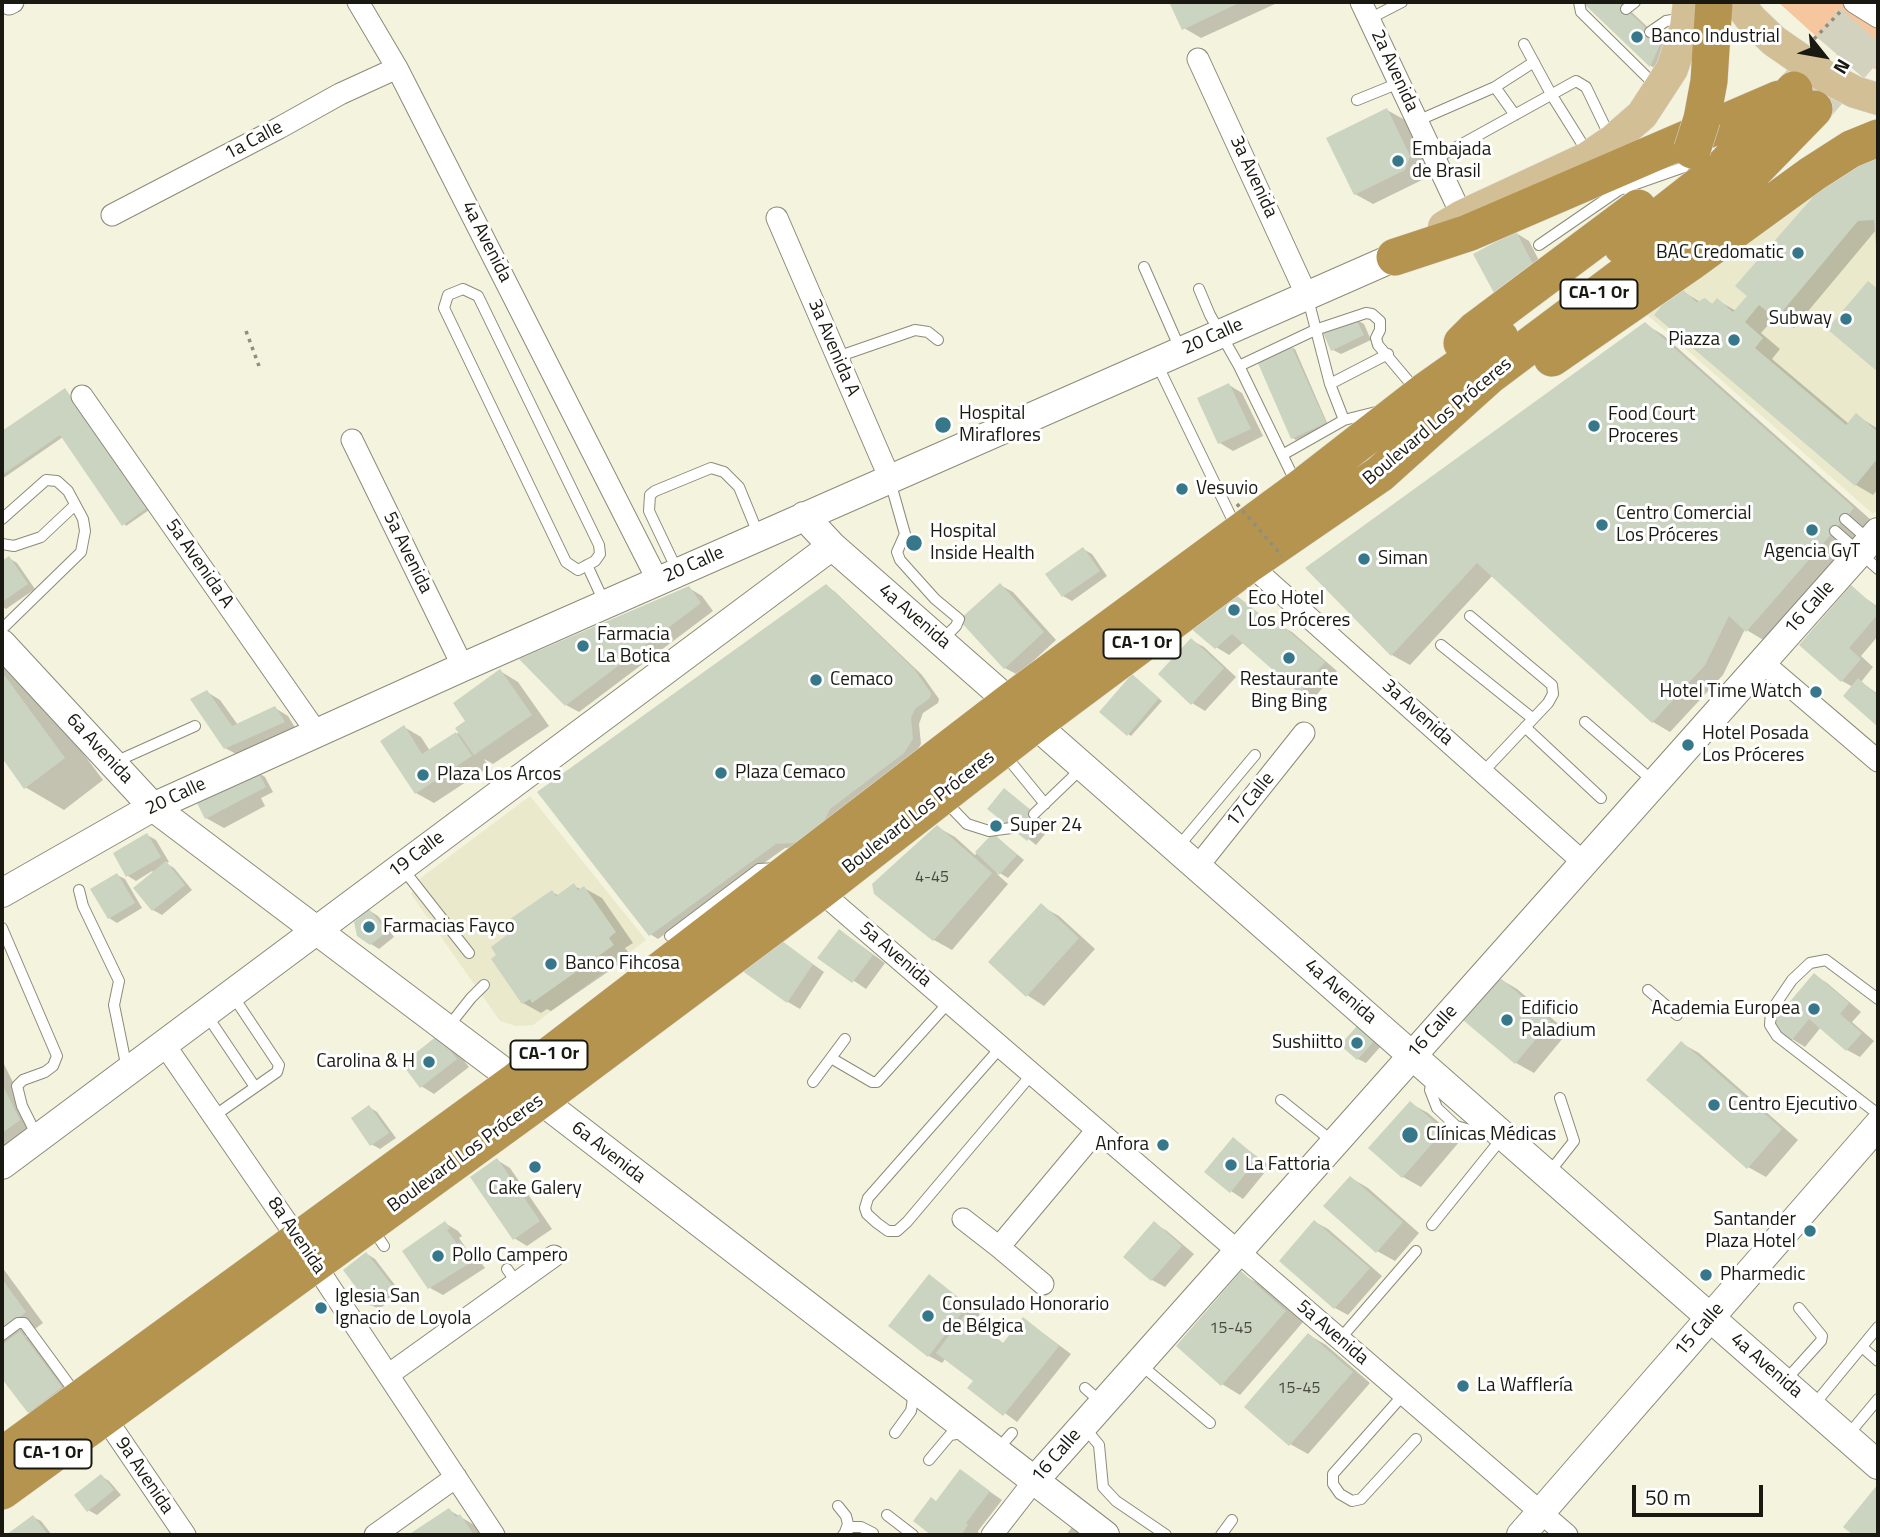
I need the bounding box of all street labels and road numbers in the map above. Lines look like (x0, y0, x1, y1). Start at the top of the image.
street label: 2a Avenida (1365, 26, 1423, 116)
street label: 1a Calle (221, 116, 287, 166)
street label: 3a Avenida (1224, 132, 1282, 222)
street label: 4a Avenida (456, 198, 516, 286)
road number: CA-1 Or (1560, 280, 1638, 308)
street label: 3a Avenida A (802, 296, 864, 400)
street label: 20 Calle (1179, 314, 1247, 360)
street label: Boulevard Los Próceres (1359, 353, 1517, 491)
street label: 5a Avenida (378, 509, 436, 597)
street label: 5a Avenida A (160, 515, 238, 613)
street label: 20 Calle (660, 542, 728, 588)
street label: 16 Calle (1780, 577, 1840, 639)
street label: 4a Avenida (873, 580, 955, 654)
road number: CA-1 Or (1104, 630, 1180, 658)
street label: 3a Avenida (1377, 675, 1457, 751)
street label: 6a Avenida (61, 709, 137, 789)
street label: Boulevard Los Próceres (838, 746, 1000, 880)
street label: 17 Calle (1222, 768, 1280, 832)
street label: 20 Calle (142, 773, 210, 821)
street label: 19 Calle (385, 827, 449, 883)
street label: 5a Avenida (854, 918, 936, 992)
street label: 4a Avenida (1299, 955, 1381, 1029)
street label: 16 Calle (1403, 1001, 1463, 1063)
road number: CA-1 Or (510, 1040, 588, 1070)
street label: Boulevard Los Próceres (384, 1090, 548, 1218)
street label: 6a Avenida (566, 1117, 650, 1189)
street label: 8a Avenida (262, 1193, 330, 1279)
street label: 5a Avenida (1291, 1296, 1373, 1370)
street label: 15 Calle (1671, 1298, 1729, 1362)
street label: 4a Avenida (1725, 1329, 1807, 1403)
street label: 16 Calle (1028, 1424, 1086, 1488)
street label: 9a Avenida (110, 1433, 178, 1519)
road number: CA-1 Or (14, 1440, 92, 1469)

